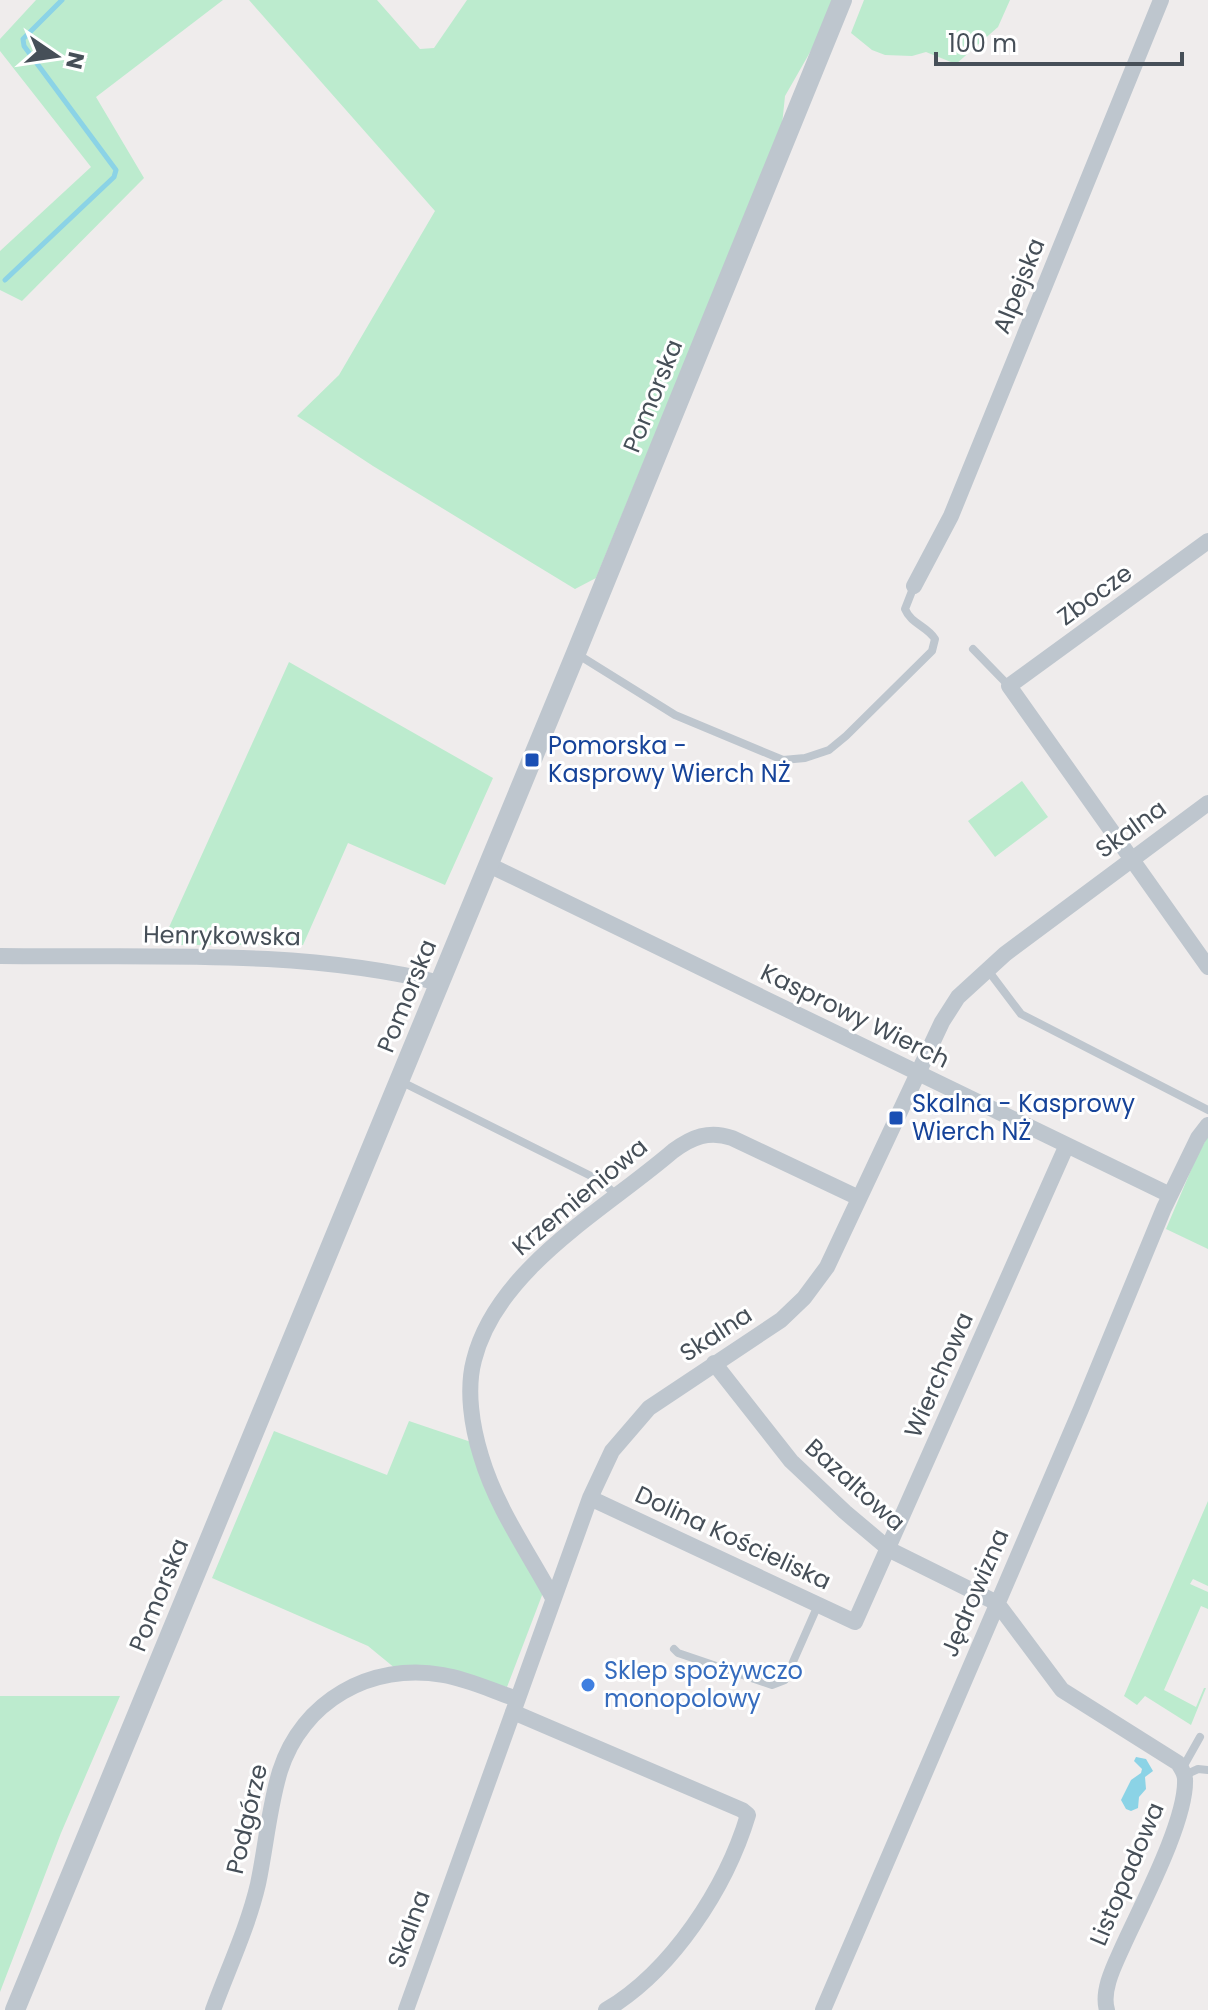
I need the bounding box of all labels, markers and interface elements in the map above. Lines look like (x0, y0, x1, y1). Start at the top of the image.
north arrow (16, 16, 96, 96)
scale bar (936, 16, 1182, 66)
text: 100 m (948, 27, 1017, 60)
text: N (58, 49, 92, 72)
street label: Alpejska (984, 233, 1053, 338)
street label: Pomorska (615, 334, 690, 457)
street label: Zbocze (1051, 556, 1139, 633)
place label: Pomorska - Kasprowy Wierch NŻ (548, 729, 791, 790)
marker: Pomorska - Kasprowy Wierch NŻ (523, 751, 541, 769)
street label: Skalna (1089, 792, 1173, 866)
street label: Henrykowska (143, 918, 301, 953)
street label: Pomorska (369, 934, 444, 1057)
street label: Kasprowy Wierch (755, 955, 955, 1076)
place label: Skalna - Kasprowy Wierch NŻ (912, 1087, 1136, 1148)
marker: Skalna - Kasprowy Wierch NŻ (887, 1109, 905, 1127)
street label: Krzemieniowa (505, 1130, 654, 1263)
street label: Skalna (673, 1298, 758, 1369)
street label: Wierchowa (896, 1307, 981, 1443)
street label: Bazaltowa (798, 1431, 912, 1538)
street label: Dolina Kościeliska (630, 1478, 837, 1597)
street label: Jędrowizna (933, 1524, 1016, 1662)
street label: Pomorska (121, 1533, 196, 1656)
place label: Sklep spożywczo monopolowy (604, 1654, 803, 1715)
marker: Sklep spożywczo monopolowy (579, 1676, 597, 1694)
street label: Podgórze (218, 1761, 275, 1877)
street label: Listopadowa (1081, 1797, 1172, 1951)
street label: Skalna (379, 1886, 438, 1972)

